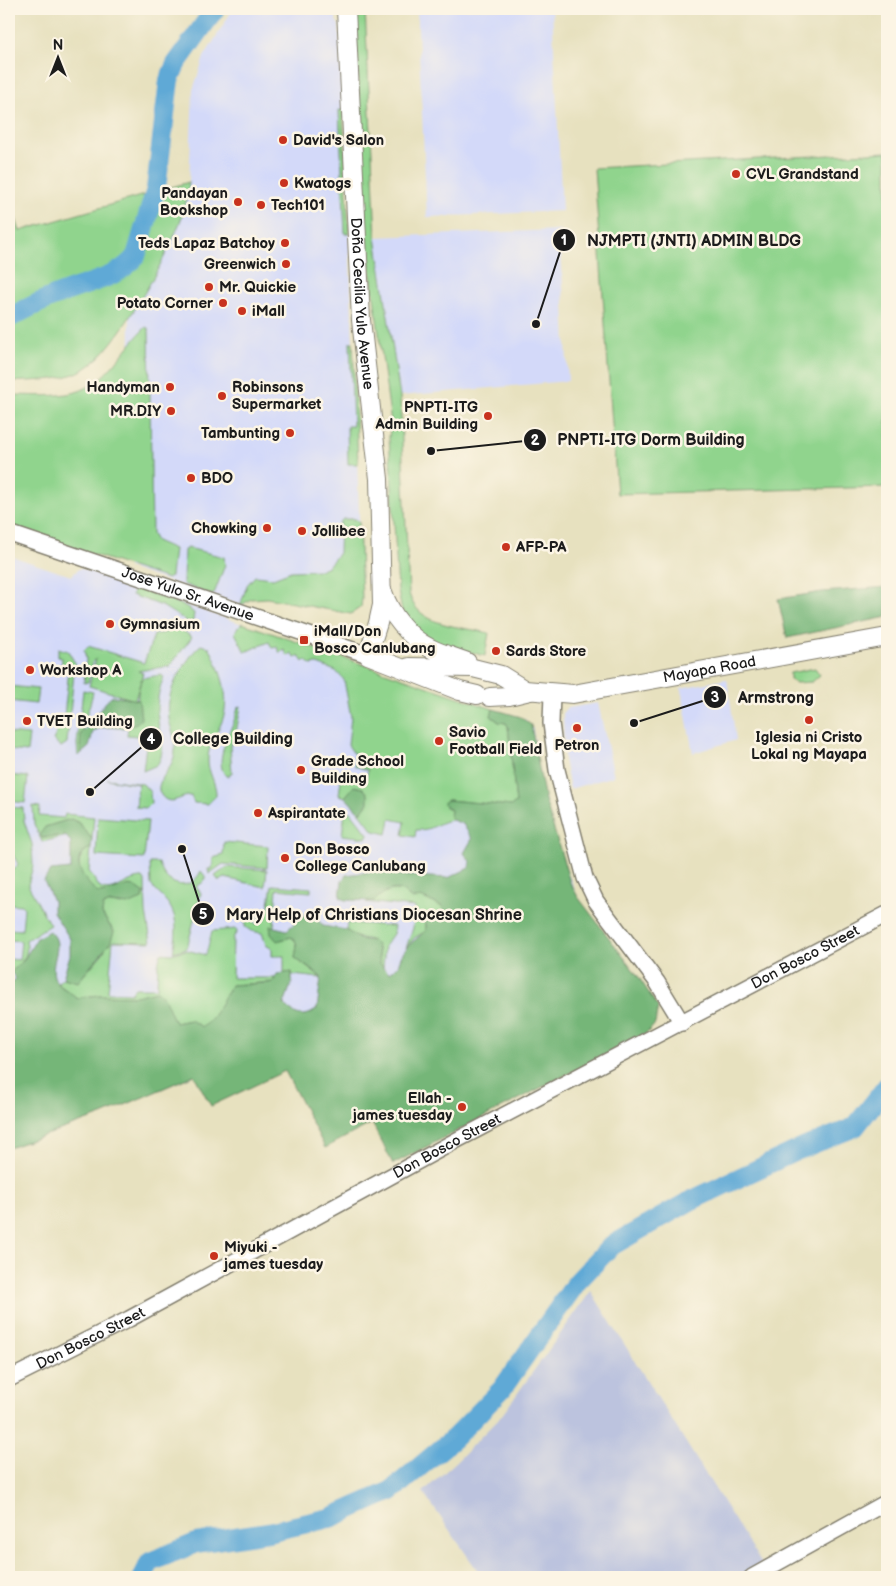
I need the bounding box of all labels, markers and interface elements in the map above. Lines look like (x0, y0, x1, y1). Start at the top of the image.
north arrow (32, 32, 82, 82)
text: N (53, 37, 63, 54)
place label: David's Salon (293, 131, 384, 150)
marker: David's Salon (277, 134, 289, 146)
place label: CVL Grandstand (746, 165, 859, 184)
marker: CVL Grandstand (730, 168, 742, 180)
place label: Kwatogs (294, 174, 351, 193)
marker: Kwatogs (278, 177, 290, 189)
place label: Pandayan Bookshop (160, 184, 228, 220)
marker: Pandayan Bookshop (232, 196, 244, 208)
place label: Tech101 (271, 196, 325, 215)
marker: Tech101 (255, 199, 267, 211)
street label: Doña Cecilia Yulo Avenue (346, 217, 378, 391)
callout: NJMPTI (JNTI) ADMIN BLDG (552, 225, 811, 256)
text: 1 (561, 231, 567, 250)
text: NJMPTI (JNTI) ADMIN BLDG (587, 232, 801, 251)
place label: Teds Lapaz Batchoy (138, 234, 275, 253)
marker: Teds Lapaz Batchoy (279, 237, 291, 249)
place label: Greenwich (204, 255, 276, 274)
marker: Greenwich (280, 258, 292, 270)
place label: Mr. Quickie (219, 278, 296, 297)
marker: Mr. Quickie (203, 281, 215, 293)
place label: Potato Corner (117, 294, 214, 313)
marker: Potato Corner (217, 297, 229, 309)
place label: iMall (252, 302, 285, 321)
marker: iMall (236, 305, 248, 317)
place label: Handyman (87, 378, 160, 397)
place label: Robinsons Supermarket (232, 378, 321, 414)
marker: Handyman (164, 381, 176, 393)
marker: Robinsons Supermarket (216, 390, 228, 402)
place label: PNPTI-ITG Admin Building (374, 398, 478, 434)
place label: MR.DIY (110, 402, 161, 421)
marker: MR.DIY (165, 405, 177, 417)
marker: PNPTI-ITG Admin Building (482, 410, 494, 422)
place label: Tambunting (201, 424, 280, 443)
callout: PNPTI-ITG Dorm Building (523, 424, 755, 455)
marker: Tambunting (284, 427, 296, 439)
text: 2 (531, 431, 540, 450)
text: PNPTI-ITG Dorm Building (557, 431, 745, 450)
place label: BDO (201, 469, 233, 488)
marker: BDO (185, 472, 197, 484)
place label: Chowking (191, 519, 257, 538)
marker: Chowking (261, 522, 273, 534)
place label: Jollibee (312, 522, 366, 541)
marker: Jollibee (296, 525, 308, 537)
place label: AFP-PA (515, 538, 567, 557)
marker: AFP-PA (500, 541, 512, 553)
street label: Jose Yulo Sr. Avenue (119, 563, 256, 626)
place label: Gymnasium (120, 615, 200, 634)
marker: Gymnasium (104, 618, 116, 630)
place label: iMall/Don Bosco Canlubang (314, 622, 435, 658)
marker: iMall/Don Bosco Canlubang (298, 634, 310, 646)
place label: Sards Store (506, 642, 587, 661)
marker: Sards Store (490, 645, 502, 657)
street label: Mayapa Road (662, 652, 757, 687)
place label: Workshop A (40, 661, 122, 680)
marker: Workshop A (24, 664, 36, 676)
callout: Armstrong (703, 682, 824, 713)
text: 3 (711, 688, 720, 707)
text: Armstrong (737, 689, 814, 708)
place label: TVET Building (37, 712, 133, 731)
marker: Iglesia ni Cristo Lokal ng Mayapa (803, 714, 815, 726)
marker: TVET Building (21, 715, 33, 727)
marker: Petron (571, 722, 583, 734)
callout: College Building (138, 723, 303, 754)
place label: Savio Football Field (449, 723, 542, 759)
place label: Iglesia ni Cristo Lokal ng Mayapa (751, 728, 867, 764)
text: 4 (147, 730, 156, 749)
text: College Building (173, 730, 293, 749)
marker: Savio Football Field (433, 735, 445, 747)
place label: Petron (555, 736, 599, 755)
place label: Grade School Building (311, 752, 404, 788)
marker: Grade School Building (295, 764, 307, 776)
place label: Aspirantate (267, 804, 346, 823)
marker: Aspirantate (252, 807, 264, 819)
place label: Don Bosco College Canlubang (295, 840, 426, 876)
marker: Don Bosco College Canlubang (279, 852, 291, 864)
callout: Mary Help of Christians Diocesan Shrine (191, 899, 532, 930)
text: 5 (199, 905, 208, 924)
text: Mary Help of Christians Diocesan Shrine (226, 906, 522, 925)
street label: Don Bosco Street (748, 921, 863, 994)
place label: Ellah - james tuesday (352, 1089, 452, 1125)
marker: Ellah - james tuesday (456, 1101, 468, 1113)
street label: Don Bosco Street (390, 1110, 504, 1183)
place label: Miyuki - james tuesday (223, 1238, 323, 1274)
marker: Miyuki - james tuesday (208, 1250, 220, 1262)
street label: Don Bosco Street (33, 1303, 149, 1374)

